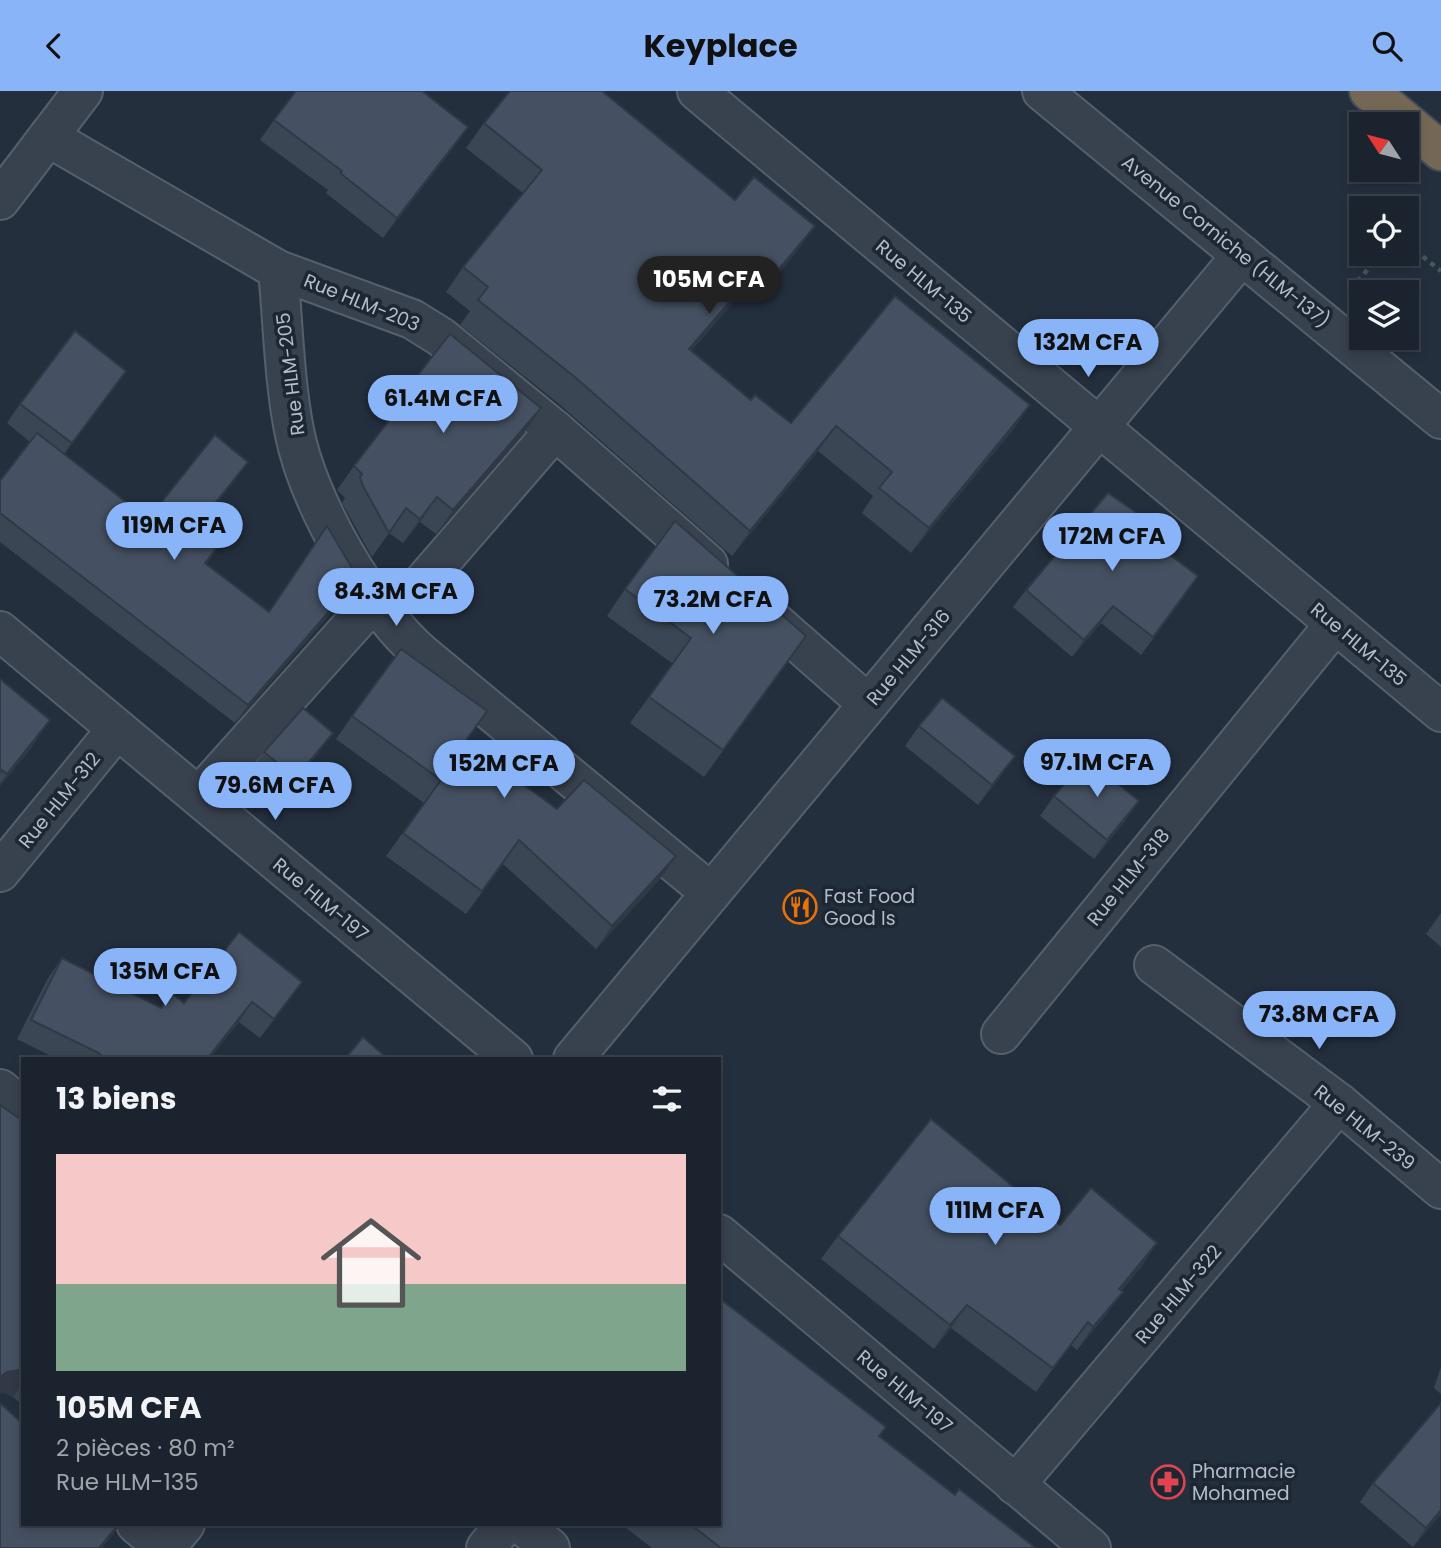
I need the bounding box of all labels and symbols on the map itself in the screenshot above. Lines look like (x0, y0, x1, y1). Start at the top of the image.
north arrow (1349, 112, 1419, 182)
street label: Avenue Corniche (HLM-137) (1116, 149, 1336, 334)
street label: Rue HLM-135 (870, 233, 978, 330)
pin: 105M CFA (637, 257, 781, 316)
street label: Rue HLM-203 (300, 267, 424, 338)
street label: Rue HLM-205 (270, 311, 311, 437)
pin: 132M CFA (1016, 320, 1160, 379)
pin: 61.4M CFA (363, 375, 523, 435)
pin: 119M CFA (102, 503, 246, 562)
pin: 172M CFA (1040, 513, 1184, 573)
pin: 84.3M CFA (316, 568, 476, 628)
pin: 73.2M CFA (633, 577, 793, 636)
street label: Rue HLM-135 (1305, 596, 1413, 693)
street label: Rue HLM-316 (860, 603, 957, 711)
pin: 97.1M CFA (1017, 739, 1177, 799)
pin: 152M CFA (432, 741, 576, 800)
street label: Rue HLM-312 (12, 746, 107, 854)
pin: 79.6M CFA (195, 763, 355, 822)
street label: Rue HLM-318 (1081, 823, 1176, 932)
street label: Rue HLM-197 (267, 851, 374, 947)
place label: Fast Food Good Is (824, 883, 915, 932)
restaurant icon: Fast Food Good Is (781, 888, 819, 926)
pin: 135M CFA (93, 949, 237, 1008)
pin: 73.8M CFA (1239, 991, 1399, 1051)
street label: Rue HLM-239 (1308, 1078, 1421, 1177)
pin: 111M CFA (923, 1187, 1067, 1247)
street label: Rue HLM-322 (1129, 1239, 1228, 1350)
street label: Rue HLM-197 (851, 1343, 958, 1439)
place label: Pharmacie Mohamed (1192, 1458, 1296, 1507)
pharmacy icon: Pharmacie Mohamed (1149, 1463, 1187, 1501)

